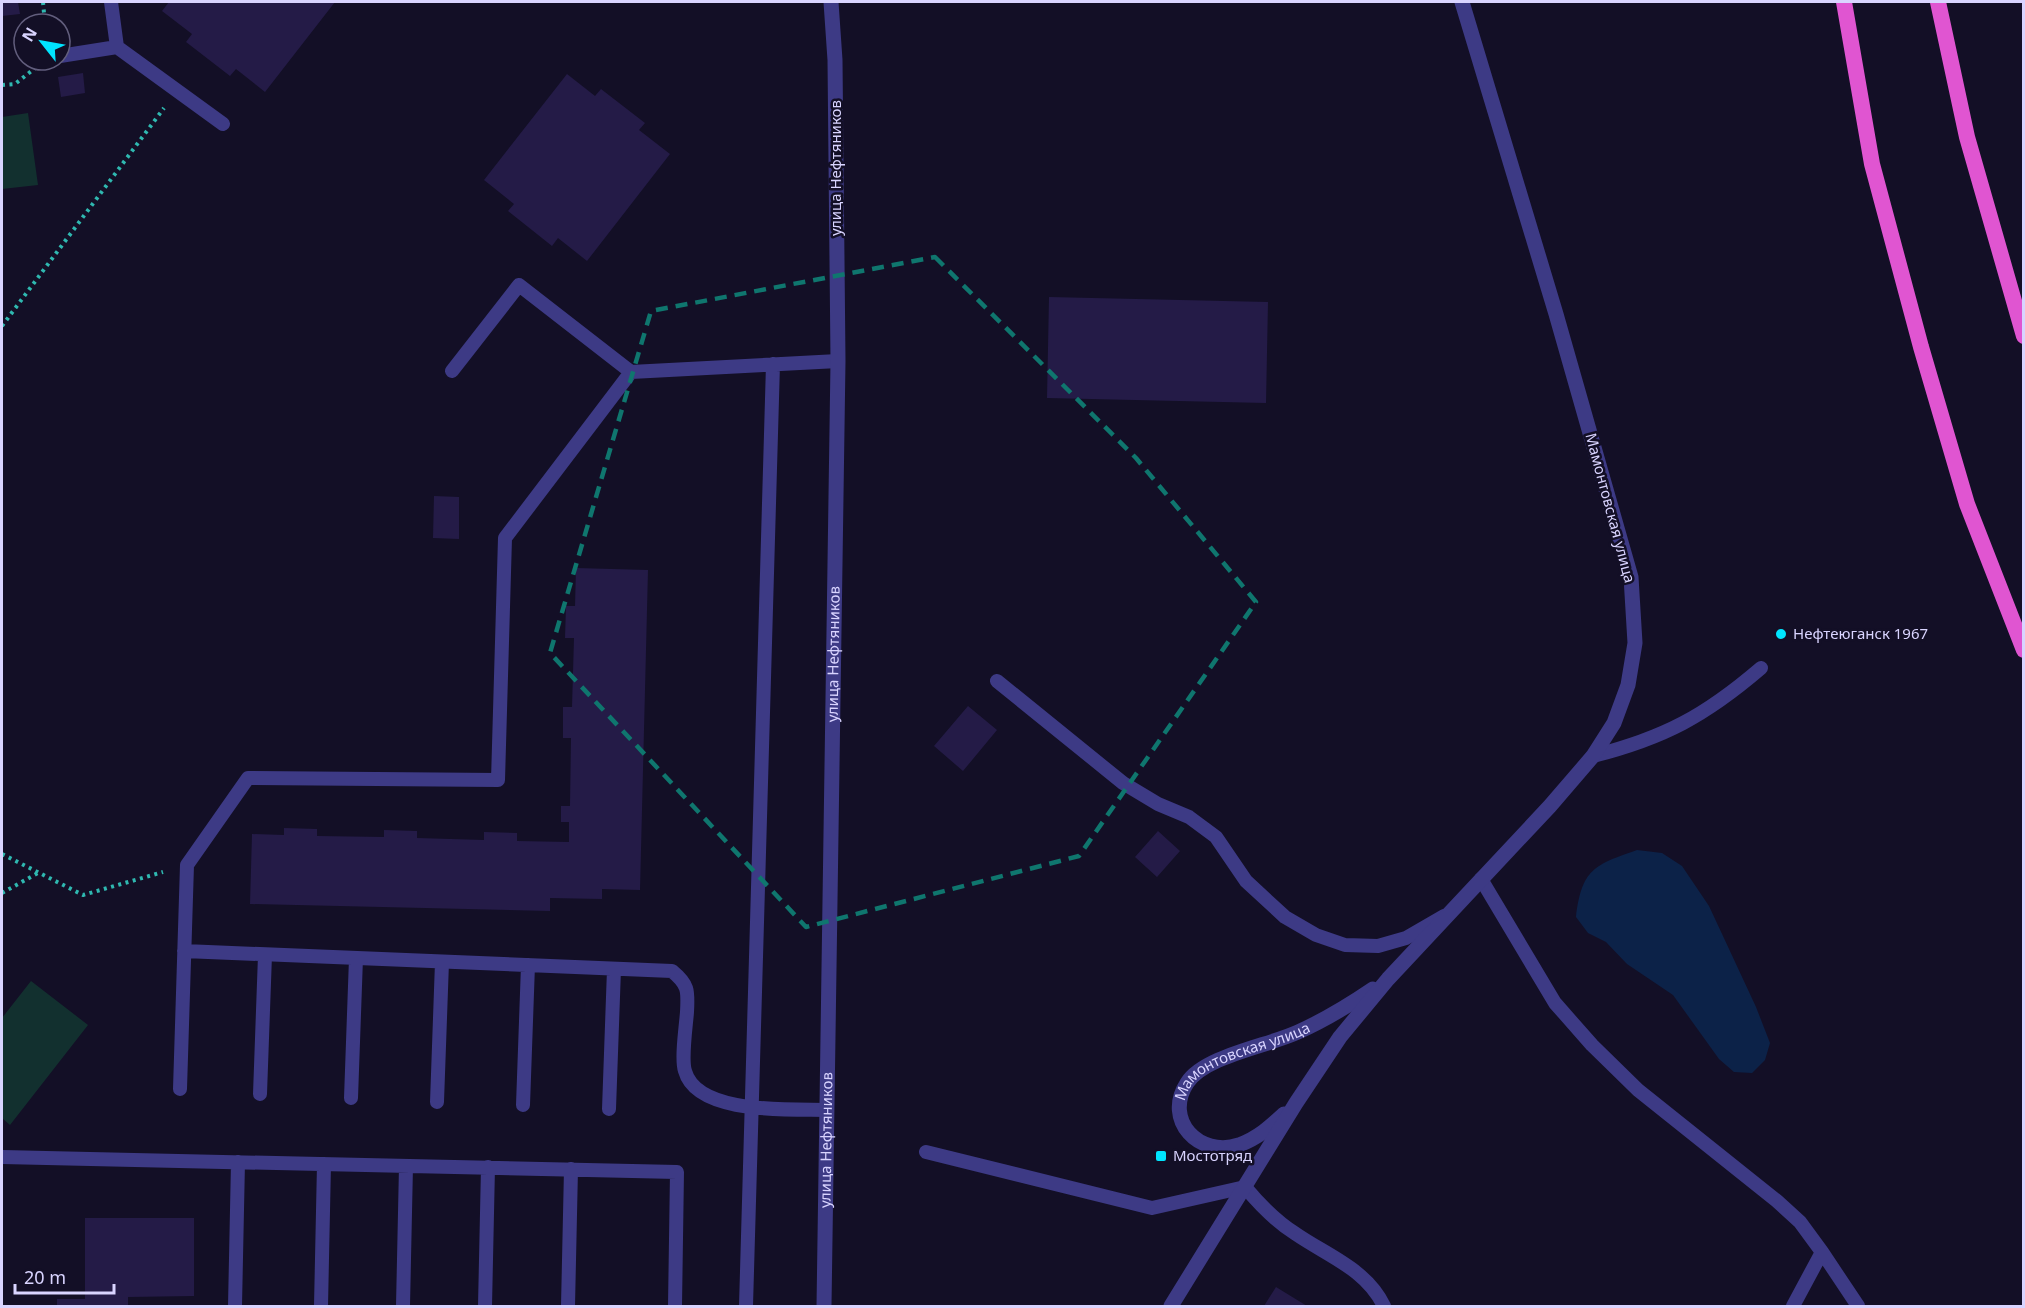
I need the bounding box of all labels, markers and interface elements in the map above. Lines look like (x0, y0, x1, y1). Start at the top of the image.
north arrow (12, 12, 72, 72)
text: N (16, 23, 42, 46)
street label: улица Нефтяников (825, 100, 845, 236)
street label: Мамонтовская улица (1581, 431, 1641, 585)
street label: улица Нефтяников (822, 586, 844, 722)
place label: Нефтеюганск 1967 (1793, 623, 1928, 643)
marker: Нефтеюганск 1967 (1774, 627, 1788, 641)
street label: Мамонтовская улица (1169, 1017, 1313, 1103)
street label: улица Нефтяников (814, 1072, 836, 1208)
place label: Мостотряд (1173, 1145, 1252, 1165)
marker: Мостотряд (1154, 1149, 1168, 1163)
scale bar (15, 1257, 114, 1295)
text: 20 m (24, 1265, 66, 1289)

